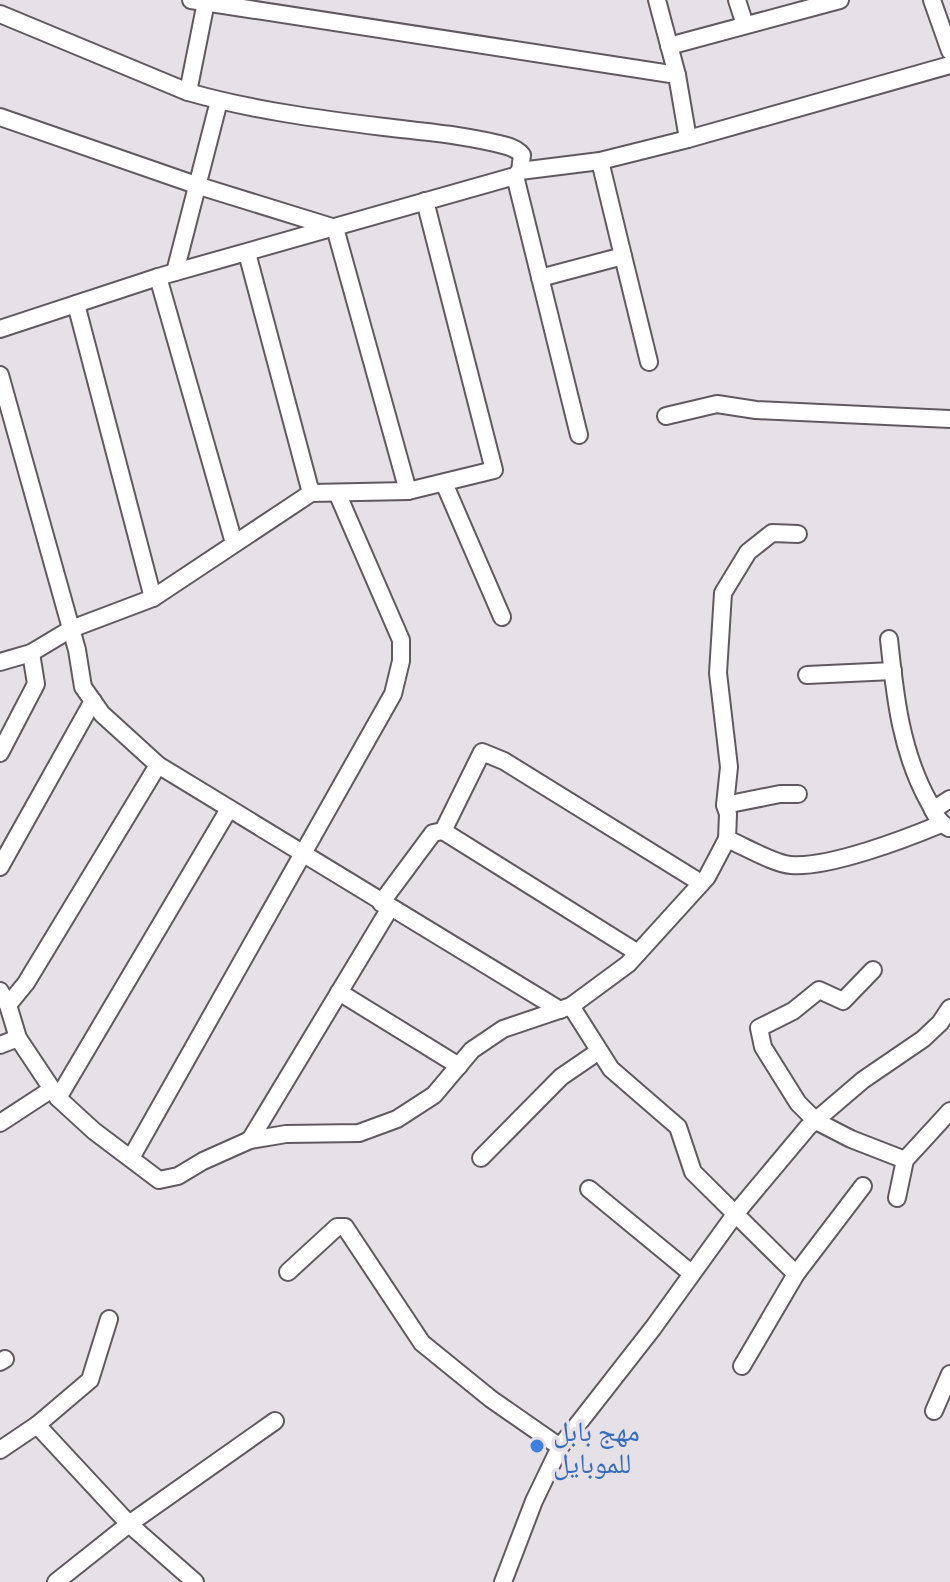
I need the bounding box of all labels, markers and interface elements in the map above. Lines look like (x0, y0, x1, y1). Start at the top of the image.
place label: مهج بابل للموبايل (553, 1411, 640, 1481)
marker: مهج بابل للموبايل (528, 1437, 546, 1455)

